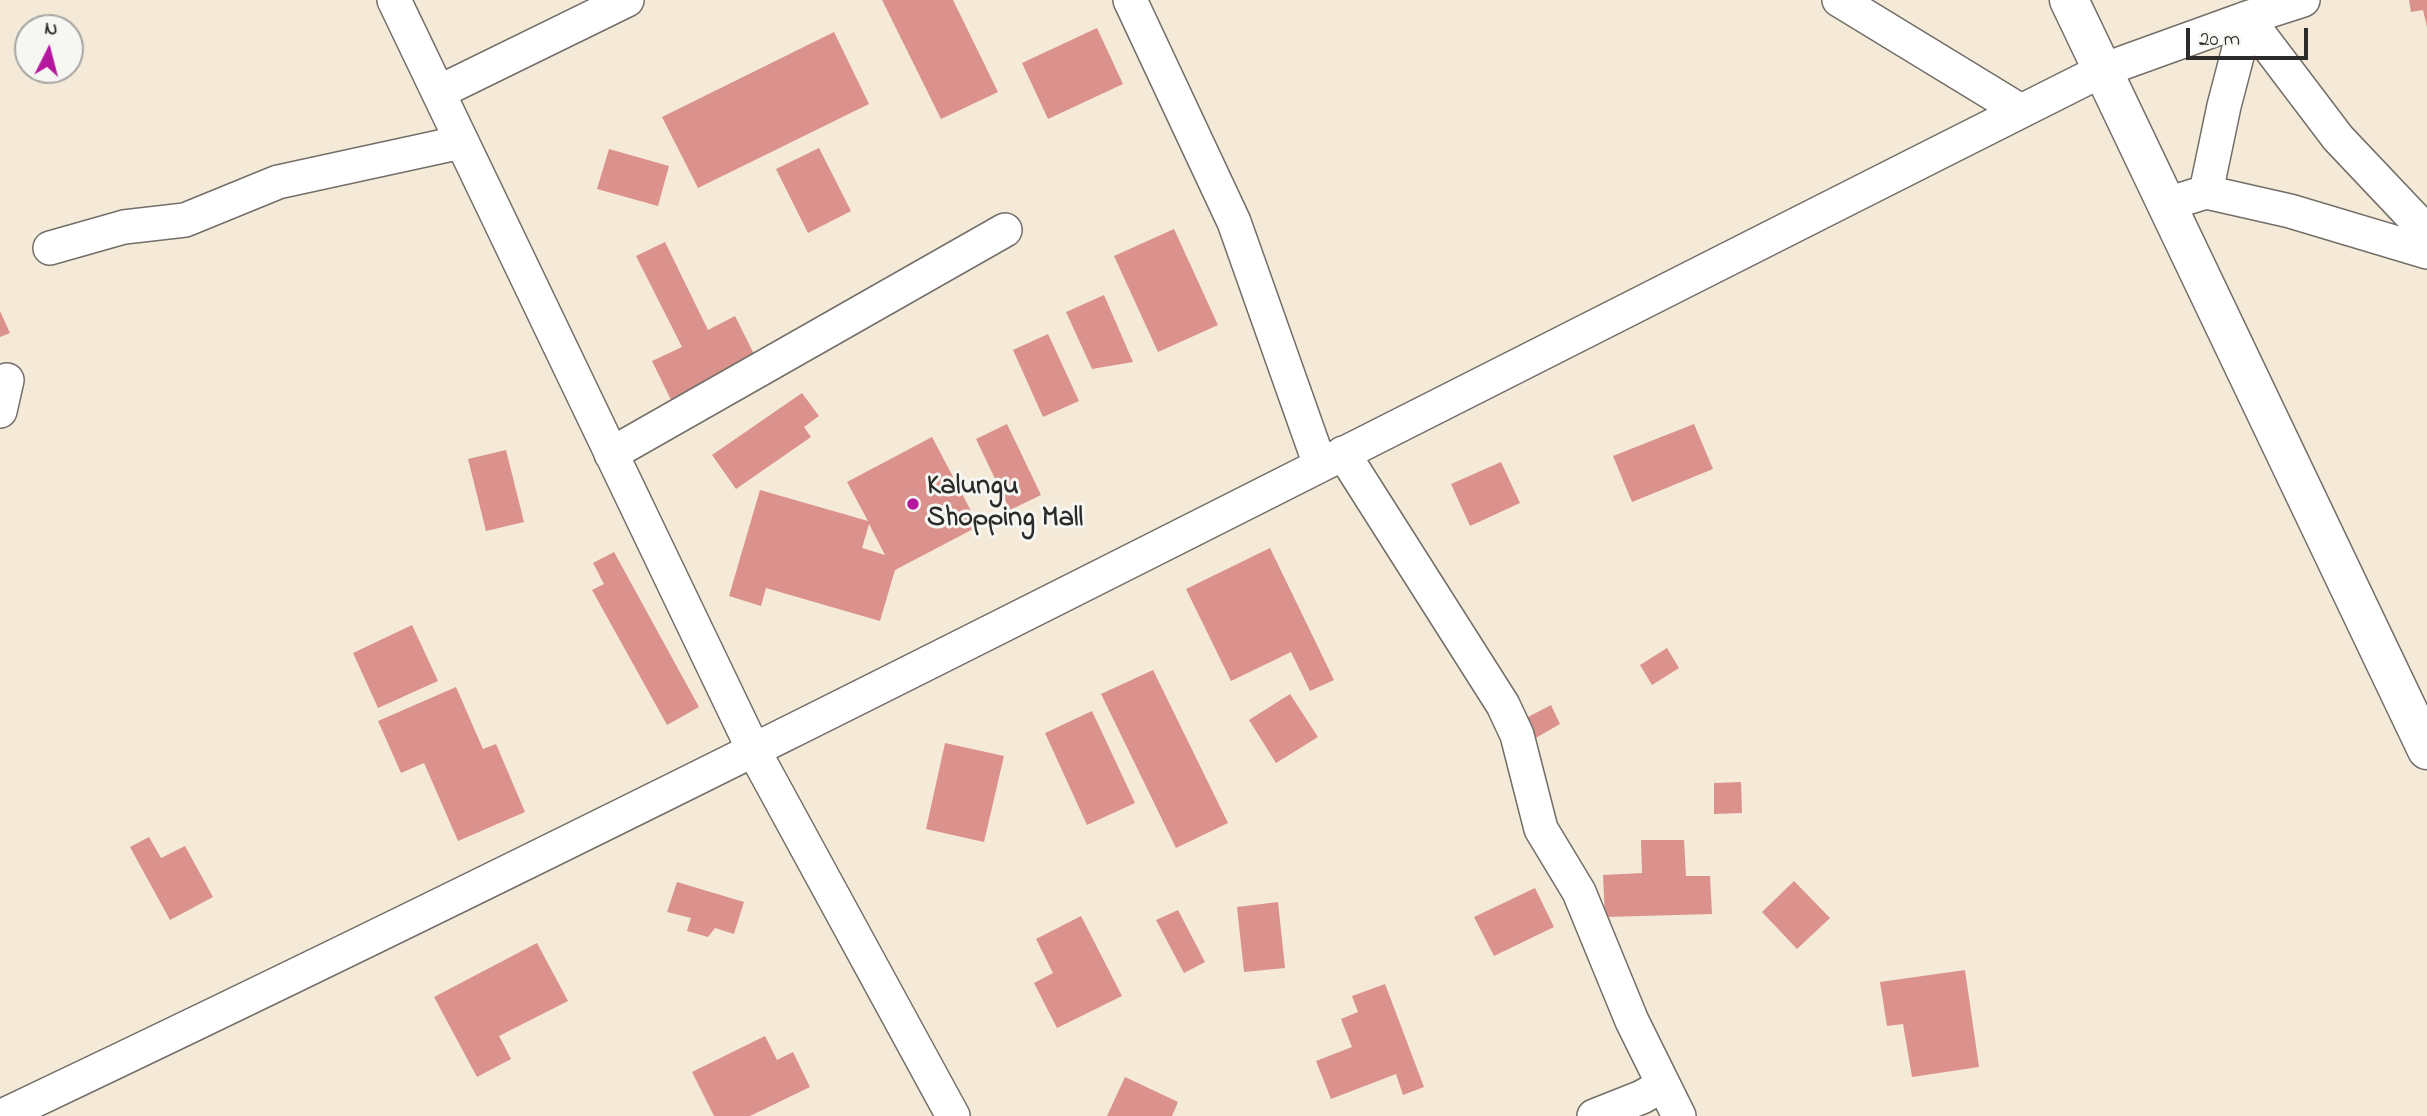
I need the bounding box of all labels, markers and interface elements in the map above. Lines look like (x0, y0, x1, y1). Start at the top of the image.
north arrow (14, 14, 84, 84)
scale bar (2189, 14, 2312, 58)
text: N (43, 16, 59, 44)
text: 20 m (2199, 25, 2240, 55)
place label: Kalungu Shopping Mall (927, 471, 1083, 537)
marker: Kalungu Shopping Mall (905, 496, 921, 512)

